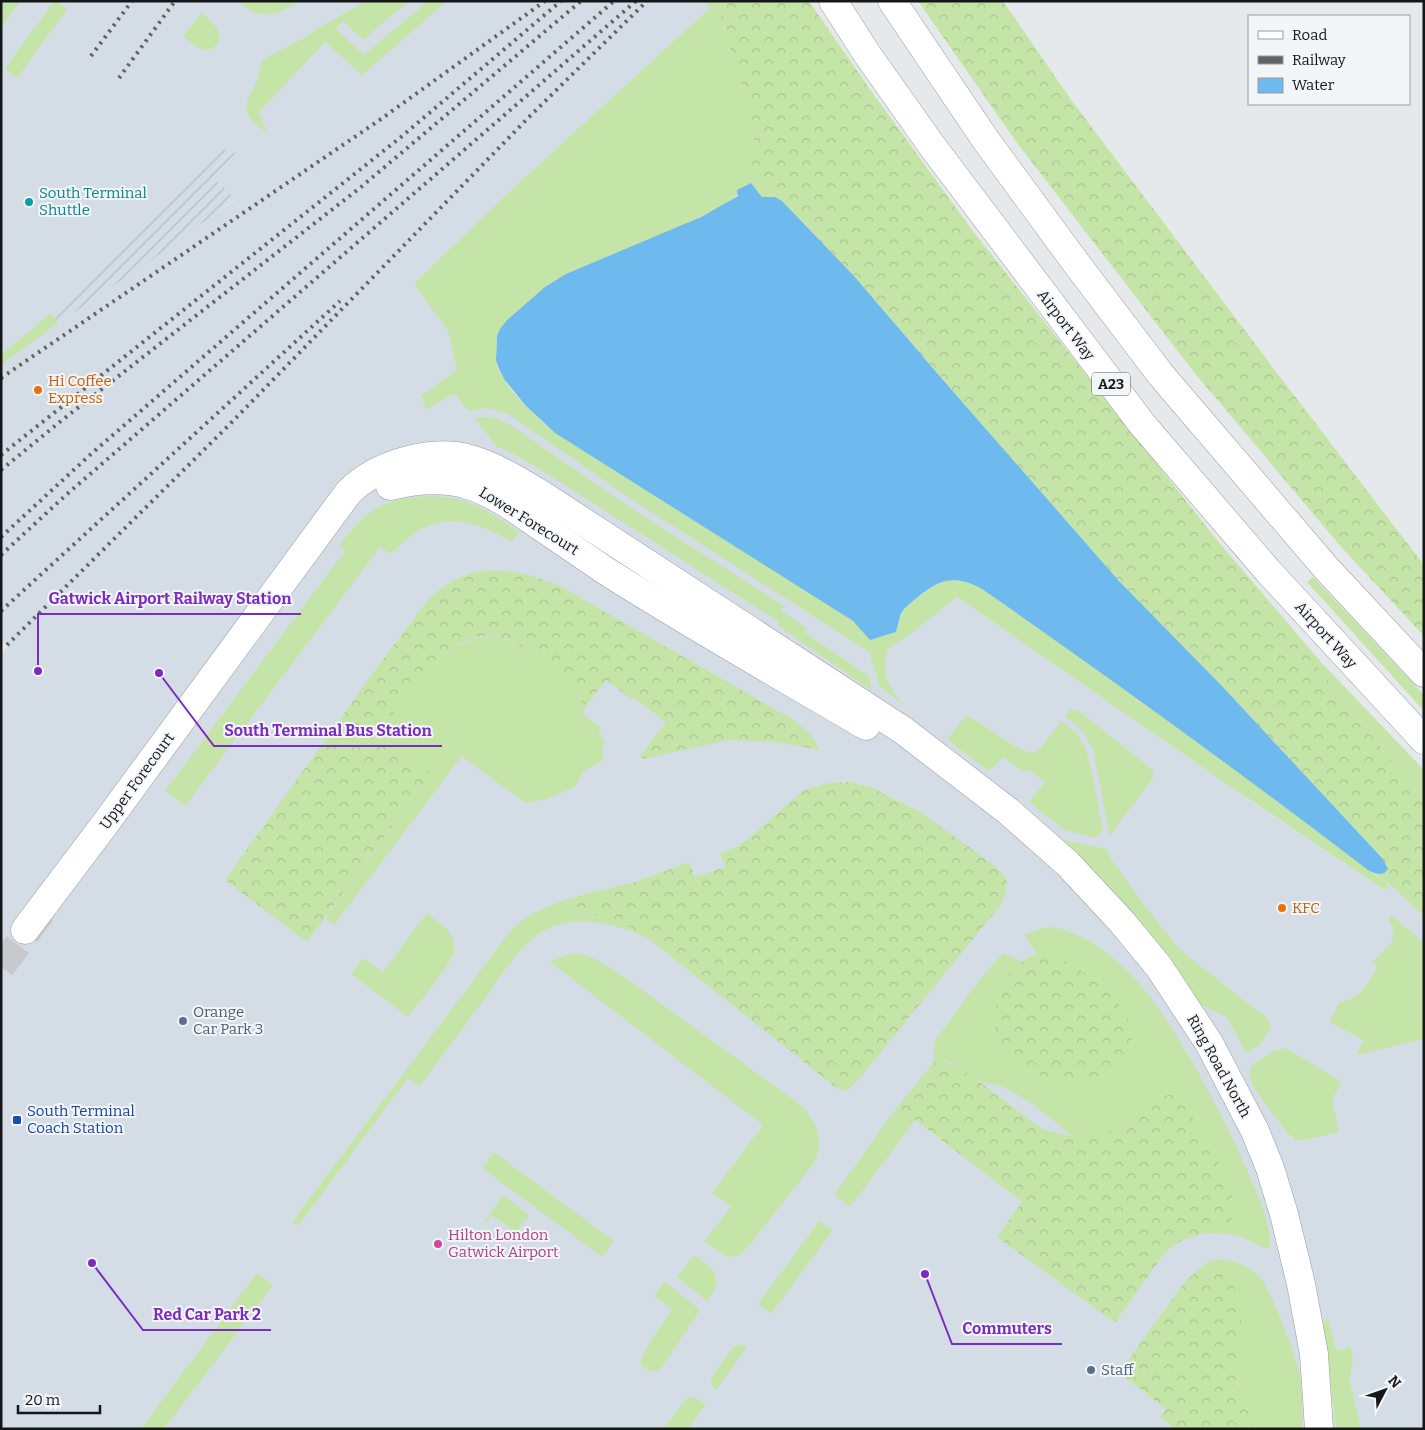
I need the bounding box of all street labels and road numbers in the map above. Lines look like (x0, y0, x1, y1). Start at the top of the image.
street label: Airport Way (1034, 286, 1098, 364)
road number: A23 (1092, 372, 1130, 396)
street label: Lower Forecourt (476, 483, 583, 559)
street label: Airport Way (1291, 598, 1361, 672)
street label: Upper Forecourt (96, 729, 178, 833)
street label: Ring Road North (1183, 1011, 1255, 1121)

